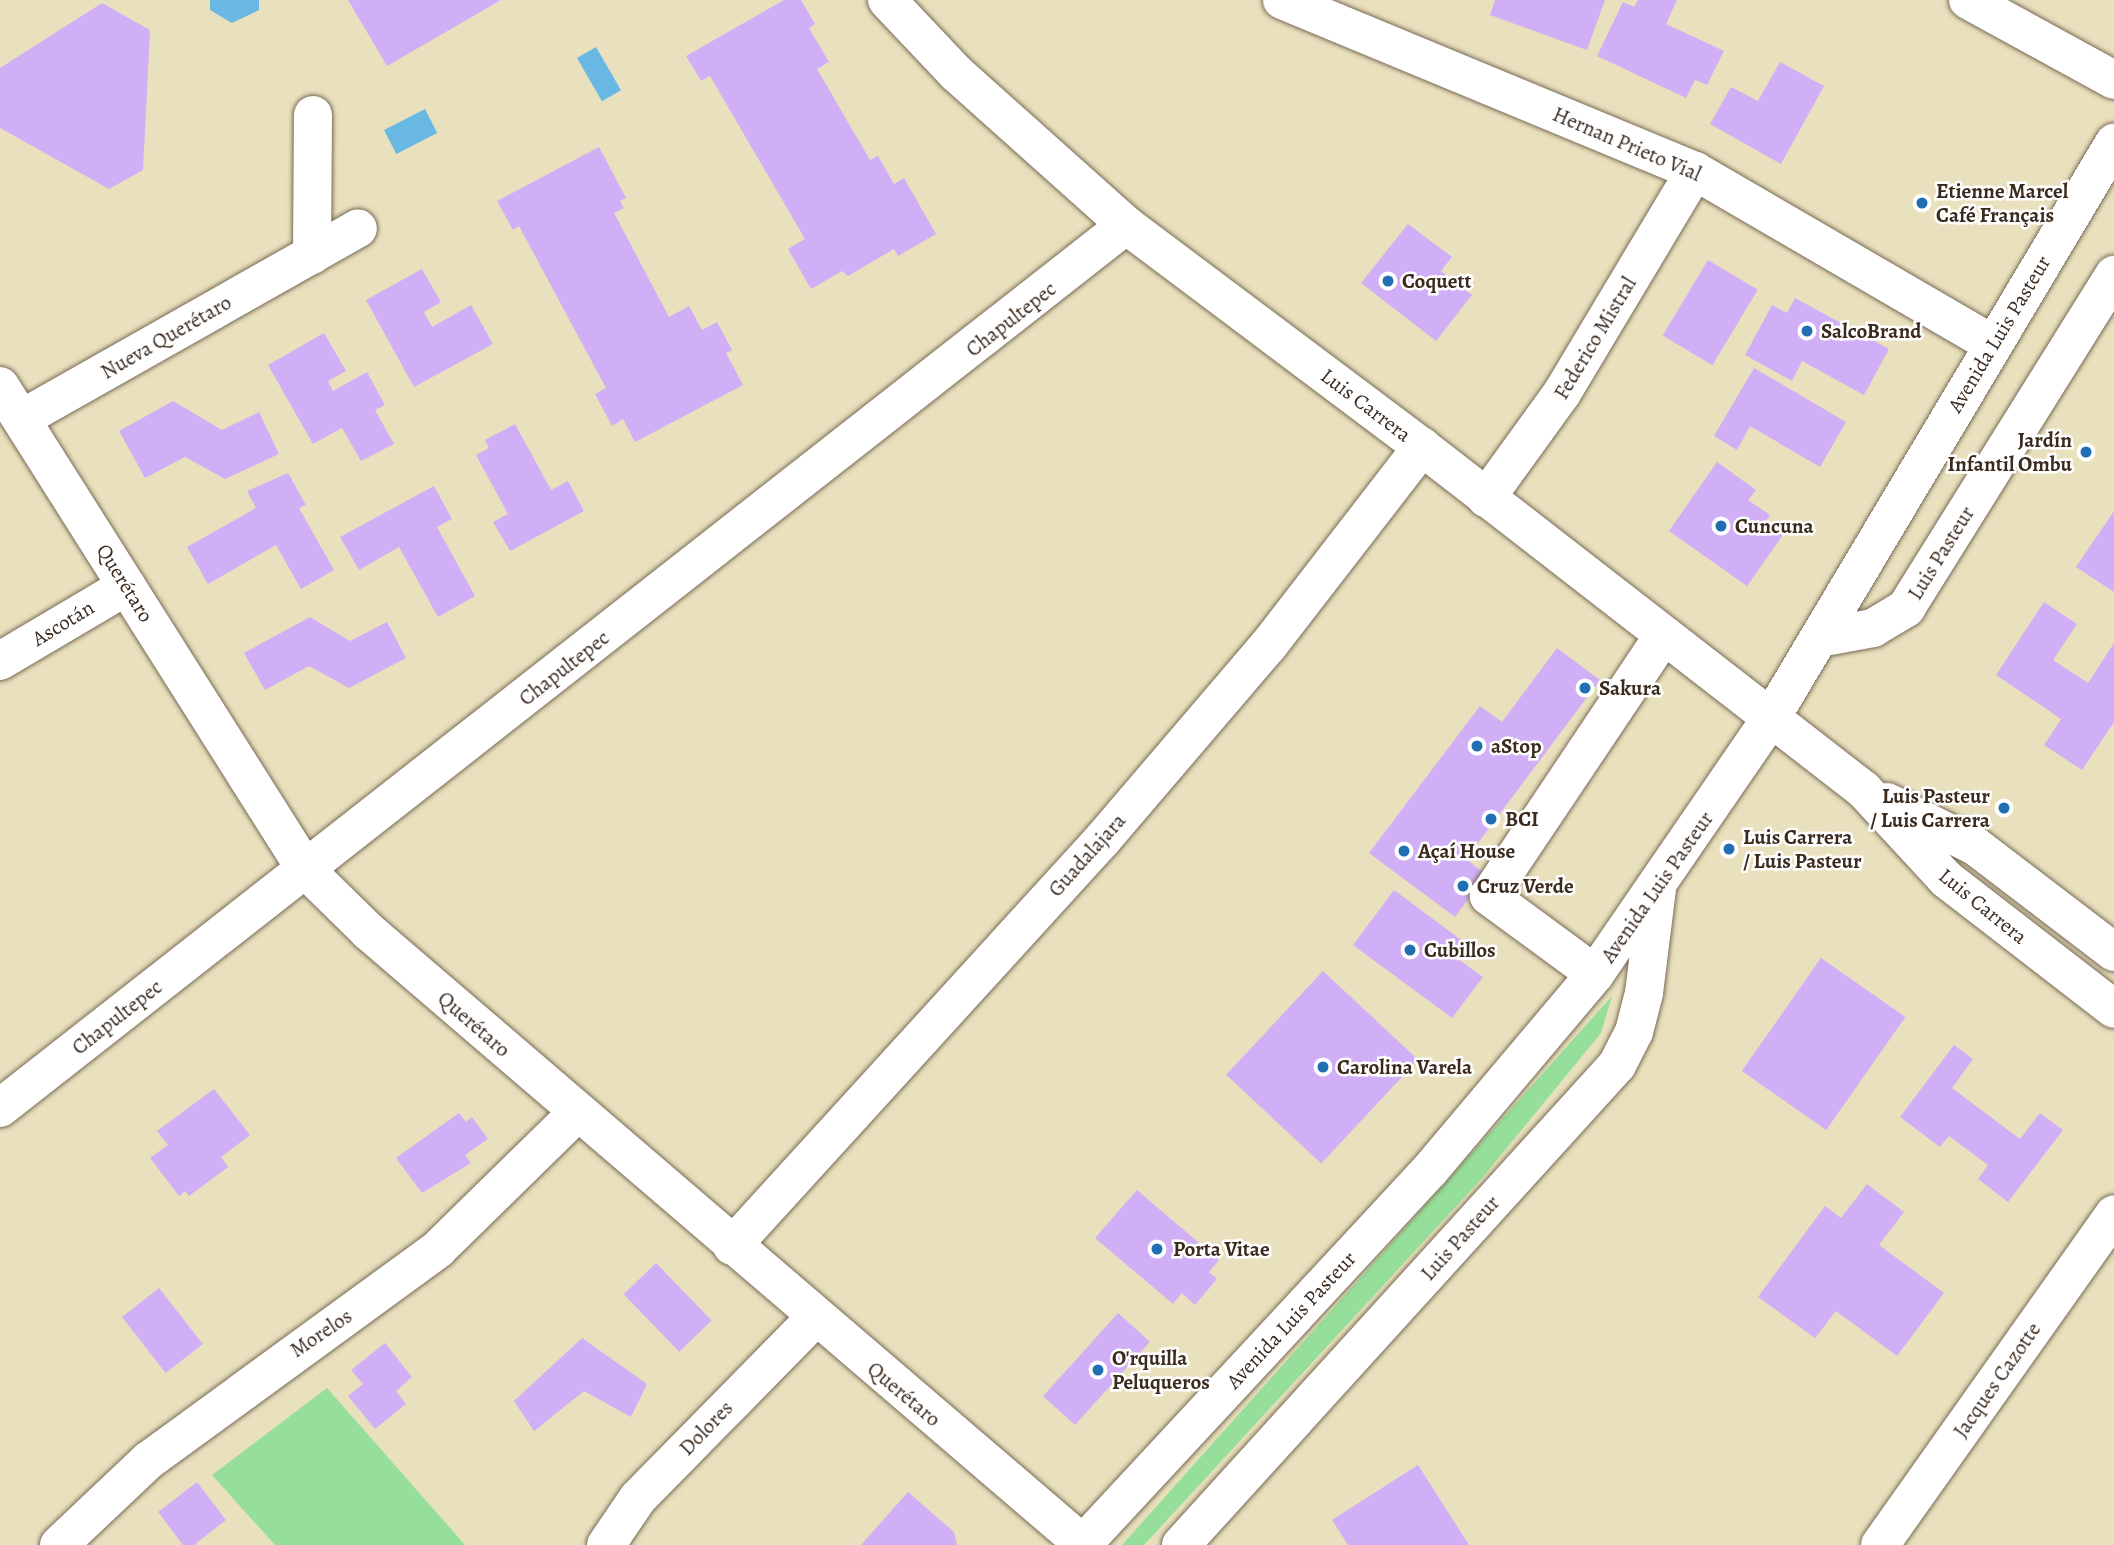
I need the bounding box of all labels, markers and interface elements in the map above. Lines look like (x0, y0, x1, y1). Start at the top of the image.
street label: Hernan Prieto Vial (1549, 101, 1705, 187)
place label: Etienne Marcel Café Français (1936, 178, 2068, 228)
marker: Etienne Marcel Café Français (1914, 195, 1930, 211)
street label: Avenida Luis Pasteur (1942, 251, 2056, 417)
place label: Coquett (1402, 268, 1471, 294)
street label: Federico Mistral (1548, 272, 1642, 404)
marker: Coquett (1380, 273, 1396, 289)
street label: Chapultepec (961, 276, 1061, 362)
street label: Nueva Querétaro (96, 289, 236, 385)
place label: SalcoBrand (1821, 318, 1922, 344)
marker: SalcoBrand (1799, 323, 1815, 339)
street label: Luis Carrera (1316, 363, 1416, 447)
place label: Jardín Infantil Ombu (1947, 427, 2072, 477)
marker: Jardín Infantil Ombu (2078, 444, 2094, 460)
street label: Luis Pasteur (1902, 502, 1980, 604)
place label: Cuncuna (1735, 513, 1814, 539)
marker: Cuncuna (1713, 518, 1729, 534)
street label: Querétaro (91, 539, 159, 627)
street label: Ascotán (27, 595, 99, 651)
street label: Chapultepec (514, 625, 614, 711)
place label: Sakura (1599, 675, 1661, 701)
marker: Sakura (1577, 680, 1593, 696)
place label: aStop (1491, 733, 1541, 759)
marker: aStop (1469, 738, 1485, 754)
place label: Luis Pasteur / Luis Carrera (1870, 783, 1990, 833)
marker: Luis Pasteur / Luis Carrera (1996, 800, 2012, 816)
place label: BCI (1505, 806, 1539, 832)
street label: Avenida Luis Pasteur (1595, 807, 1719, 967)
street label: Guadalajara (1043, 808, 1131, 902)
marker: BCI (1483, 811, 1499, 827)
place label: Luis Carrera / Luis Pasteur (1743, 824, 1862, 874)
place label: Açaí House (1418, 838, 1515, 864)
marker: Luis Carrera / Luis Pasteur (1721, 841, 1737, 857)
marker: Açaí House (1396, 843, 1412, 859)
street label: Luis Carrera (1934, 863, 2032, 949)
place label: Cruz Verde (1477, 873, 1574, 899)
marker: Cruz Verde (1455, 878, 1471, 894)
place label: Cubillos (1424, 937, 1496, 963)
marker: Cubillos (1402, 942, 1418, 958)
street label: Chapultepec (67, 974, 167, 1060)
street label: Querétaro (433, 986, 515, 1062)
place label: Carolina Varela (1337, 1054, 1472, 1080)
marker: Carolina Varela (1315, 1059, 1331, 1075)
street label: Luis Pasteur (1415, 1190, 1505, 1286)
place label: Porta Vitae (1173, 1236, 1270, 1262)
marker: Porta Vitae (1147, 1239, 1167, 1259)
street label: Avenida Luis Pasteur (1221, 1246, 1361, 1394)
street label: Morelos (285, 1303, 357, 1363)
street label: Jacques Cazotte (1948, 1317, 2046, 1443)
place label: O'rquilla Peluqueros (1112, 1345, 1210, 1395)
street label: Querétaro (862, 1356, 946, 1432)
marker: O'rquilla Peluqueros (1090, 1362, 1106, 1378)
street label: Dolores (674, 1395, 738, 1461)

